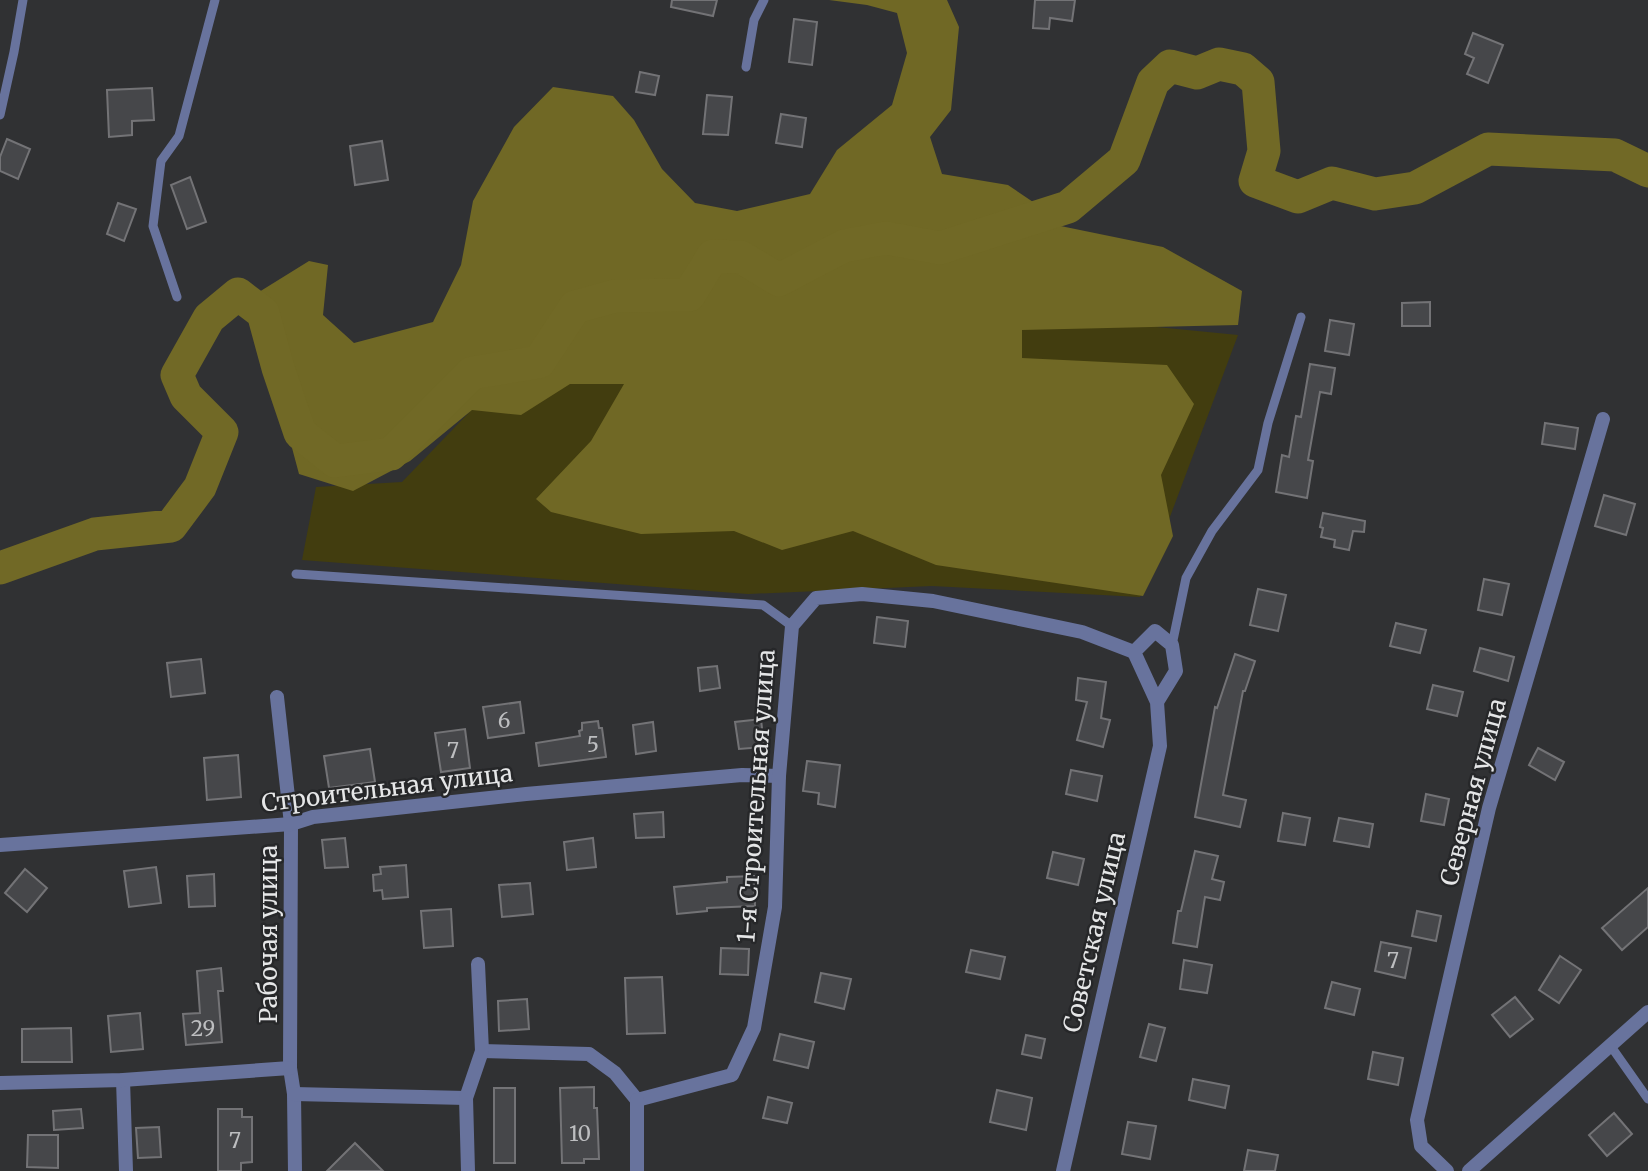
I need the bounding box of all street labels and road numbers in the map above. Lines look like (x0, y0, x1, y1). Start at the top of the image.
street label: 1-я Строительная улица (730, 648, 782, 944)
street label: Северная улица (1433, 695, 1513, 889)
street label: Строительная улица (260, 757, 515, 819)
street label: Советская улица (1056, 829, 1132, 1035)
street label: Рабочая улица (253, 845, 284, 1023)

